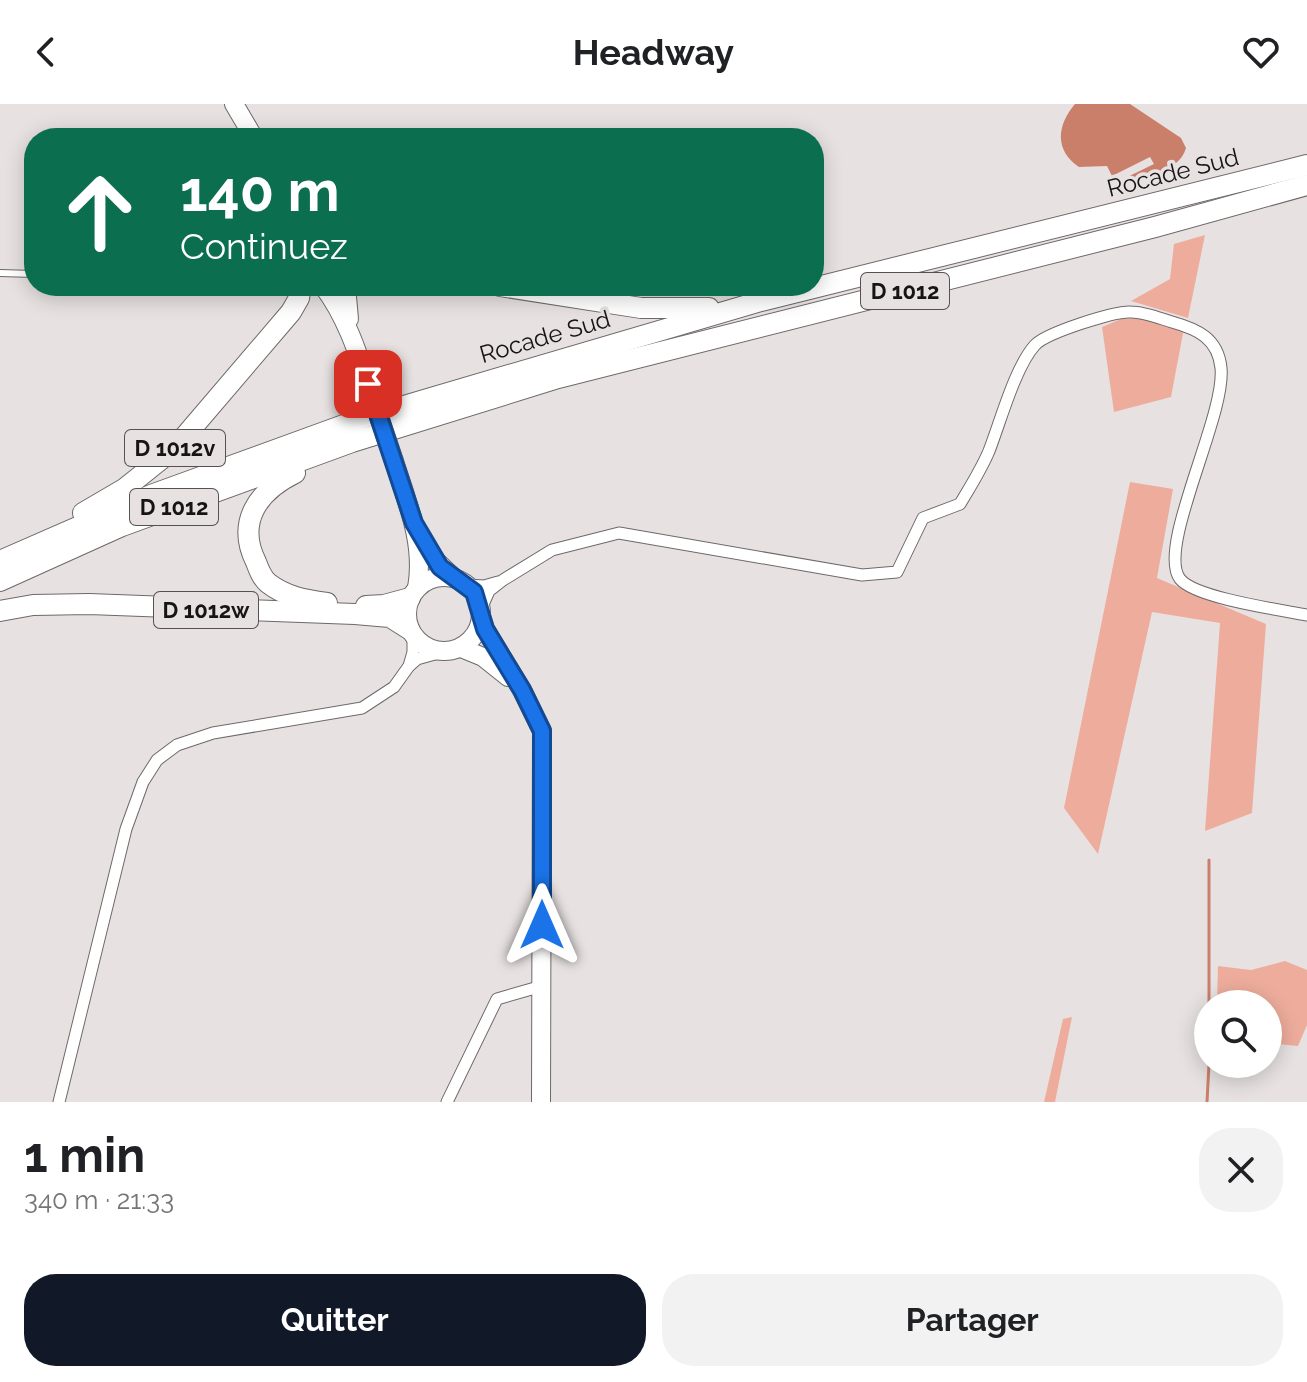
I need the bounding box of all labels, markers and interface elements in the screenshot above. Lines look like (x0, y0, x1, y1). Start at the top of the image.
icon: back (24, 30, 68, 74)
icon: heart (1239, 30, 1283, 74)
text: Headway (573, 31, 734, 73)
street label: Rocade Sud (1104, 142, 1242, 203)
text: 140 m (180, 158, 340, 224)
icon: ahead (48, 160, 152, 264)
text: Continuez (180, 225, 348, 267)
road number: D 1012 (861, 273, 949, 309)
street label: Rocade Sud (476, 304, 614, 369)
pin (334, 350, 402, 418)
icon: arrive (346, 362, 390, 406)
road number: D 1012v (125, 430, 225, 466)
road number: D 1012 (130, 489, 218, 525)
road number: D 1012w (154, 592, 258, 628)
position arrow (500, 883, 584, 967)
map controls (1194, 990, 1282, 1078)
button: search (1194, 990, 1282, 1078)
text: 1 min (24, 1127, 145, 1183)
button: close (1199, 1128, 1283, 1212)
text: 340 m · 21:33 (24, 1185, 174, 1215)
button: Quitter (24, 1274, 646, 1366)
button: Partager (662, 1274, 1283, 1366)

